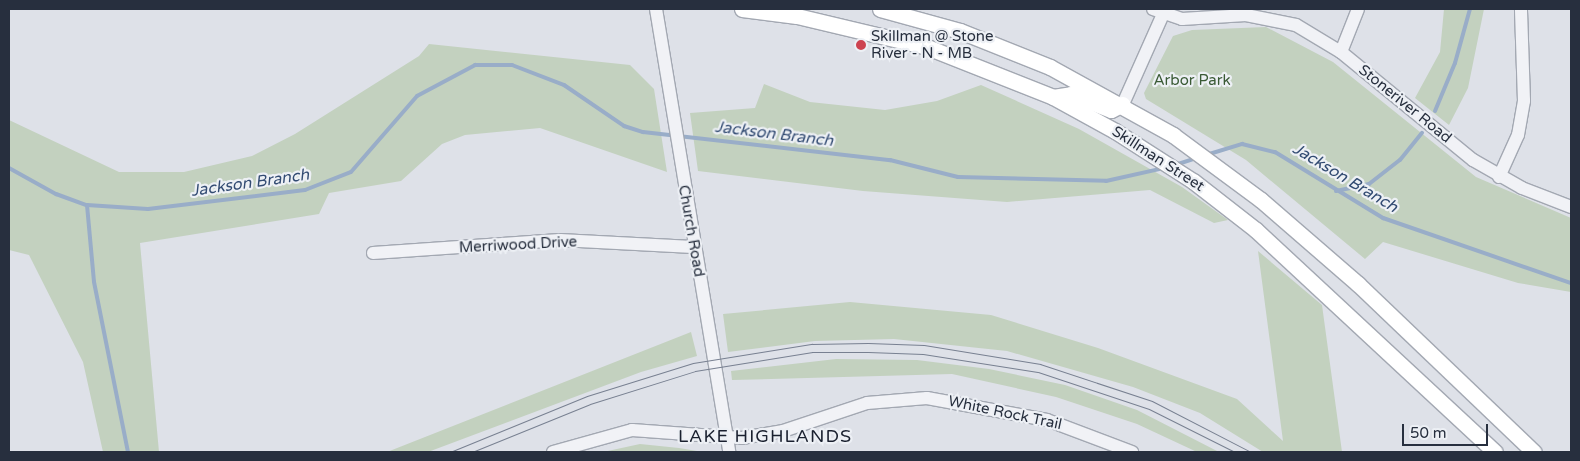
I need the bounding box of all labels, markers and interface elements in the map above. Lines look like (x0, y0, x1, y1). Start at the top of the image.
place label: Skillman @ Stone River - N - MB (871, 27, 993, 62)
marker: Skillman @ Stone River - N - MB (855, 39, 867, 51)
street label: Stoneriver Road (1355, 61, 1455, 147)
park label: Arbor Park (1153, 72, 1231, 90)
water label: Jackson Branch (714, 117, 834, 151)
street label: Skillman Street (1108, 122, 1208, 196)
water label: Jackson Branch (1289, 139, 1401, 217)
water label: Jackson Branch (190, 165, 310, 201)
street label: Church Road (674, 184, 708, 278)
street label: Merriwood Drive (458, 233, 578, 257)
street label: White Rock Trail (946, 392, 1064, 434)
scale bar (1405, 414, 1491, 446)
text: 50 m (1410, 424, 1447, 442)
district label: LAKE HIGHLANDS (676, 425, 854, 447)

